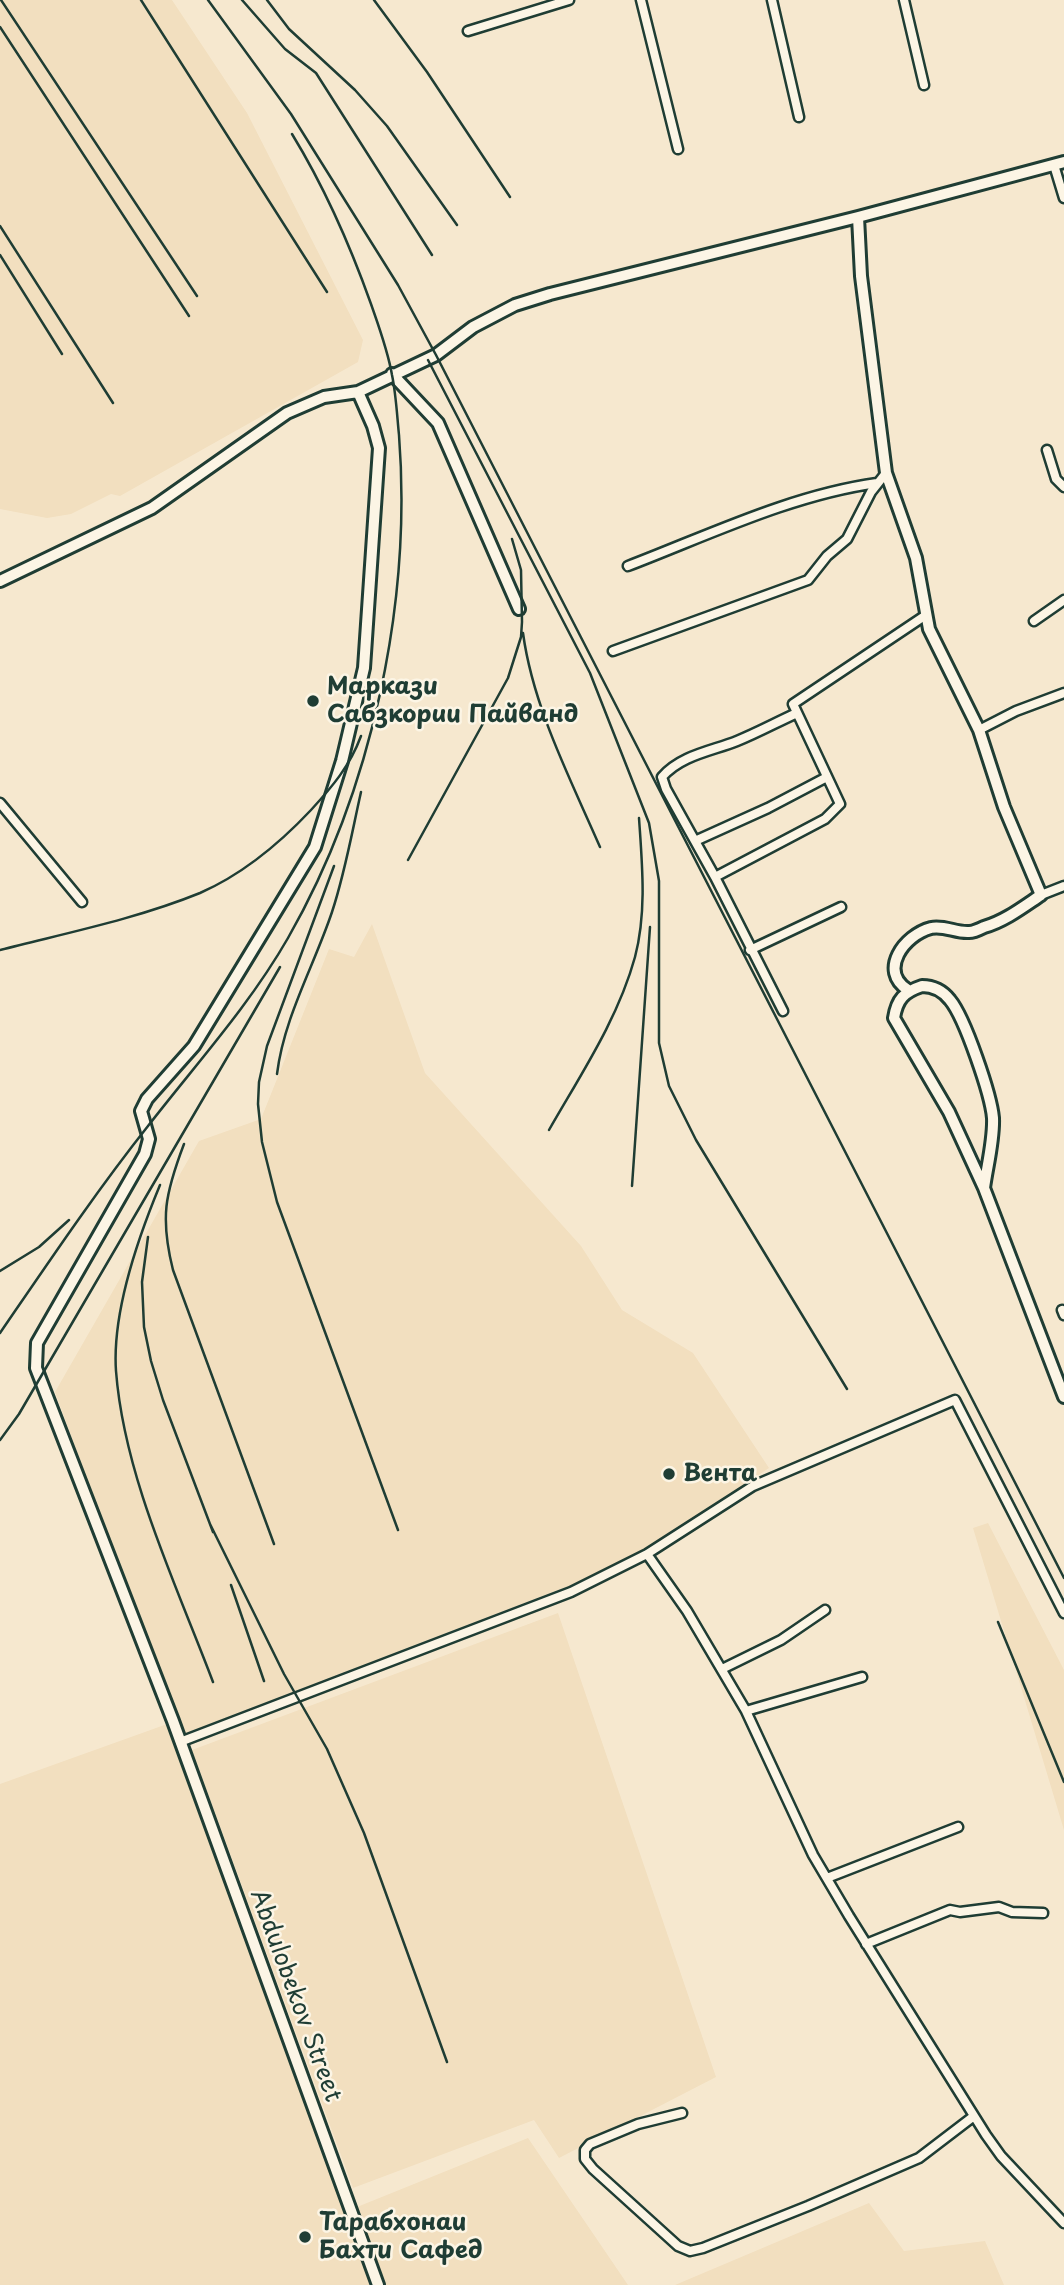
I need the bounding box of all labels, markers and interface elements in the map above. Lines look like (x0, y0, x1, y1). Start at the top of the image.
place label: Маркази Сабзкории Пайванд (327, 673, 578, 729)
marker: Маркази Сабзкории Пайванд (305, 693, 321, 709)
place label: Вента (683, 1460, 757, 1488)
marker: Вента (661, 1466, 677, 1482)
street label: Abdulobekov Street (243, 1886, 347, 2106)
place label: Тарабхонаи Бахти Сафед (319, 2209, 482, 2265)
marker: Тарабхонаи Бахти Сафед (297, 2229, 313, 2245)

